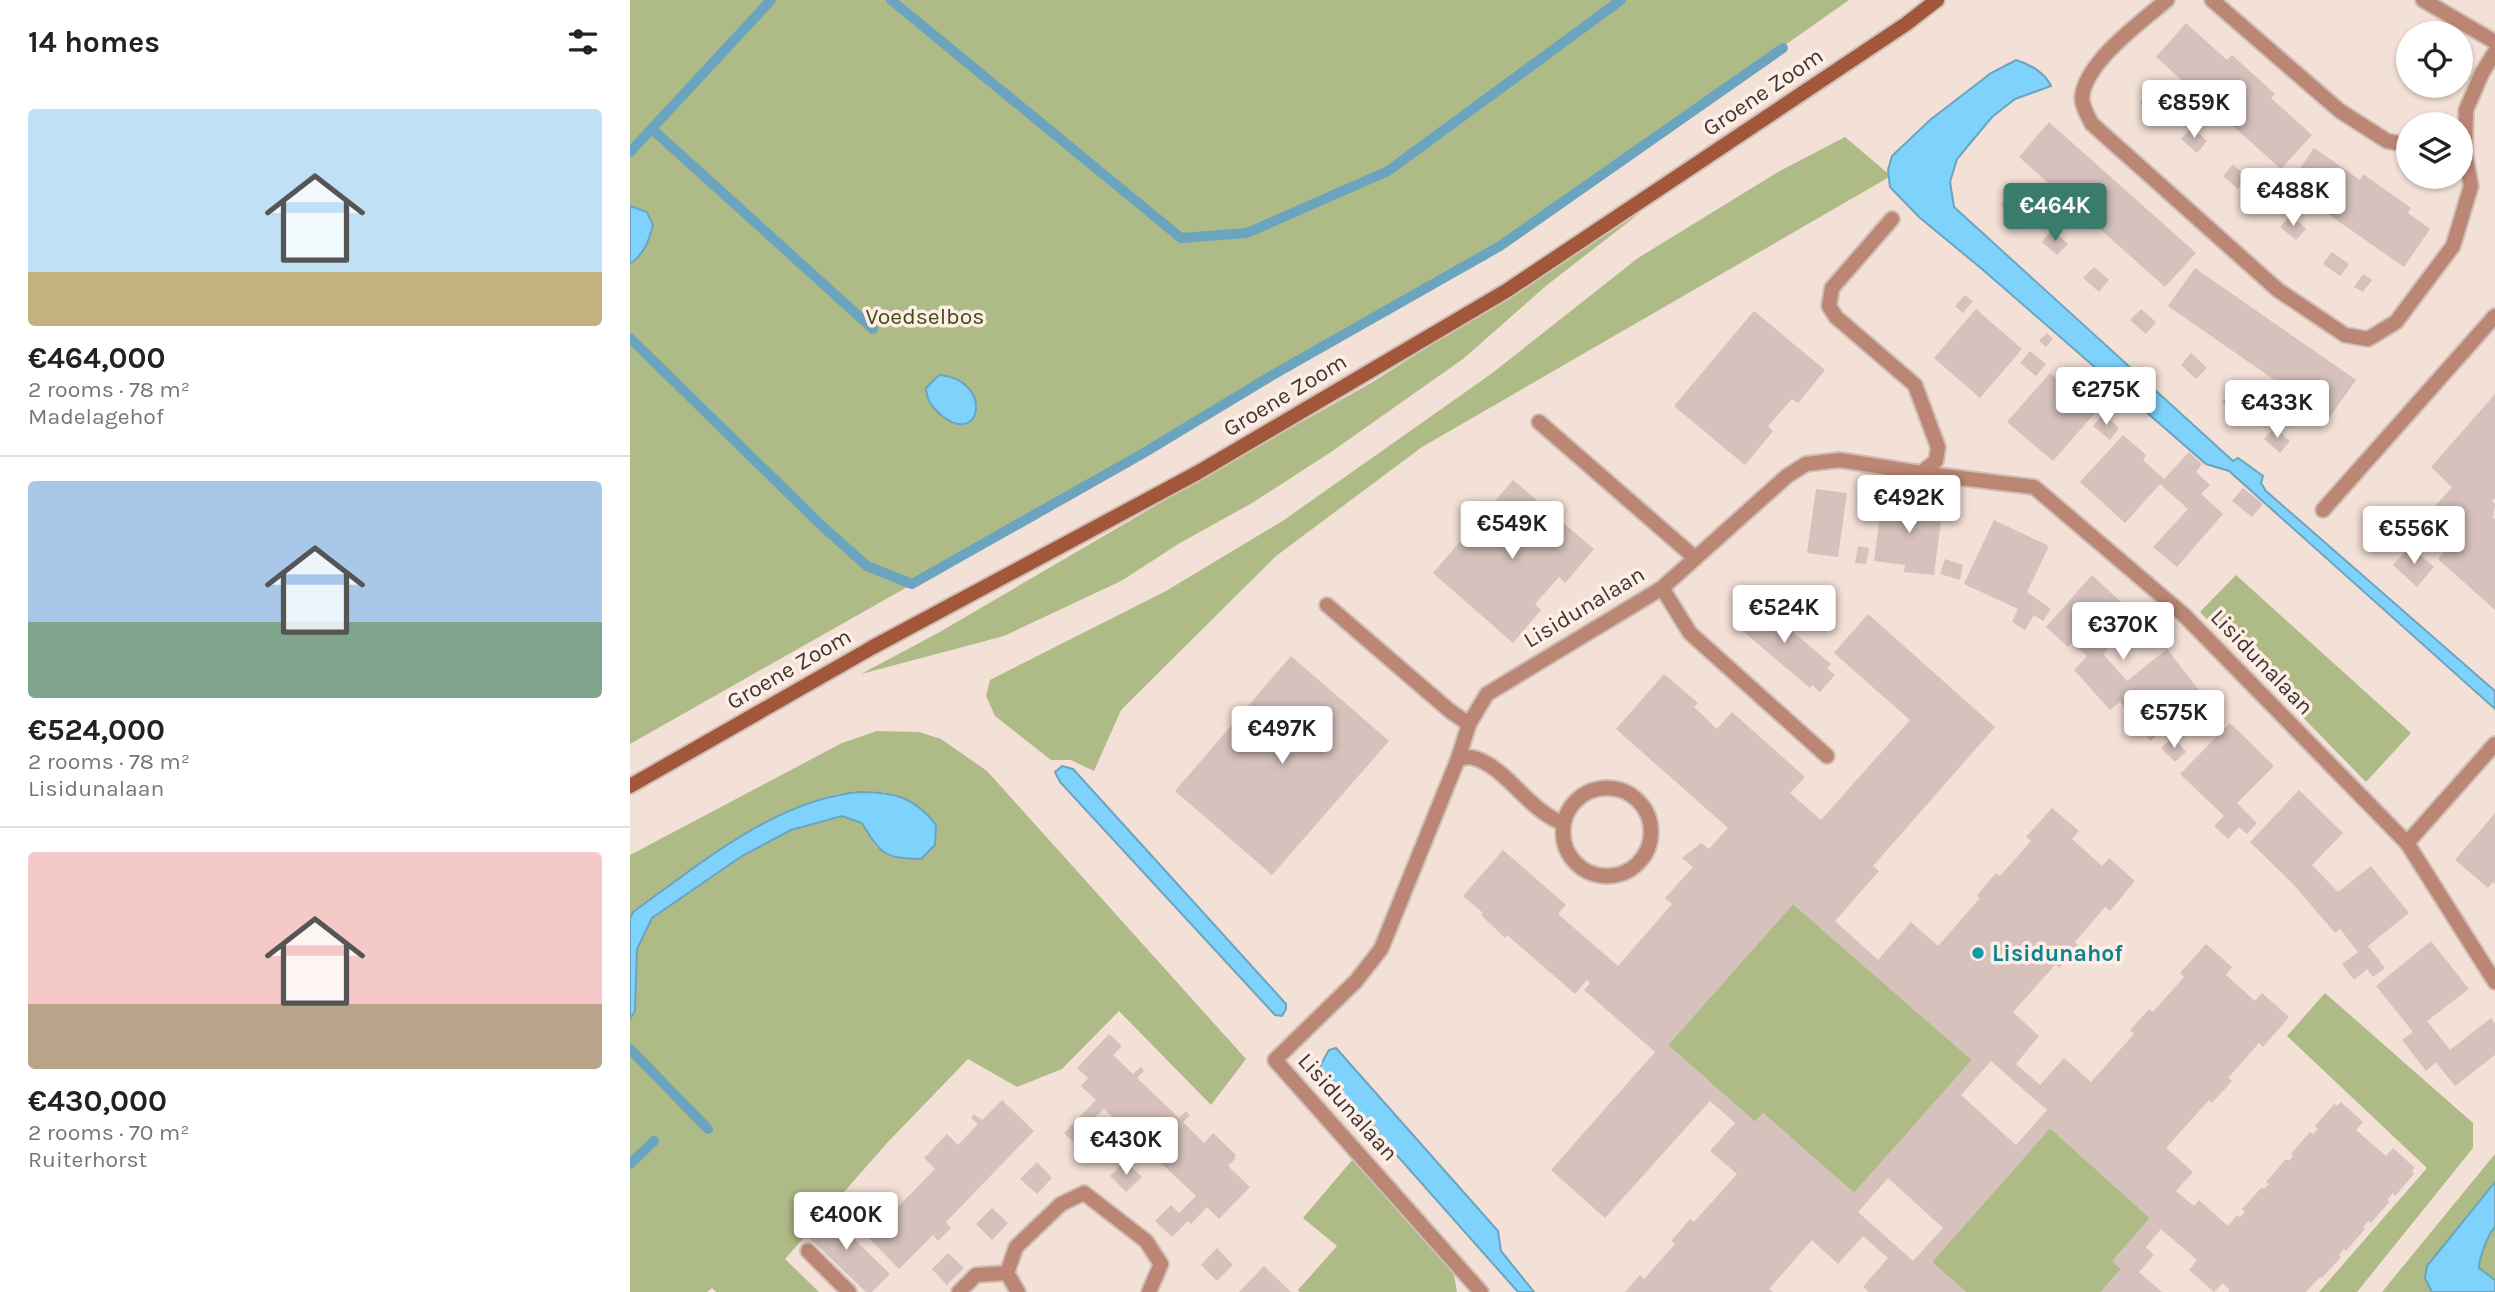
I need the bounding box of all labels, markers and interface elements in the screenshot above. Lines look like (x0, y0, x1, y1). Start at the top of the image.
map controls (2396, 21, 2473, 189)
button: locate (2396, 21, 2473, 98)
icon: filters (564, 23, 602, 61)
text: 14 homes (28, 24, 160, 60)
street label: Groene Zoom (1698, 42, 1828, 142)
pin: €859K (2145, 80, 2243, 140)
text: €859K (2158, 89, 2230, 116)
button: layers (2396, 112, 2473, 189)
icon: home (252, 155, 378, 281)
pin: €488K (2244, 168, 2342, 228)
text: €488K (2256, 177, 2330, 204)
pin: €464K (2006, 184, 2104, 243)
text: €464K (2020, 192, 2090, 219)
park label: Voedselbos (866, 303, 984, 330)
text: €464,000 (28, 340, 165, 376)
street label: Groene Zoom (1219, 348, 1351, 442)
pin: €275K (2057, 368, 2155, 427)
text: 2 rooms · 78 m² (28, 376, 190, 403)
text: €275K (2072, 376, 2140, 403)
pin: €433K (2228, 380, 2326, 440)
text: €433K (2241, 389, 2313, 416)
text: Madelagehof (28, 403, 164, 430)
pin: €492K (1860, 476, 1958, 535)
text: €492K (1873, 484, 1945, 511)
pin: €549K (1463, 502, 1561, 561)
pin: €556K (2365, 506, 2463, 566)
text: €549K (1477, 510, 1547, 537)
text: €556K (2379, 515, 2449, 542)
icon: home (252, 527, 378, 653)
street label: Lisidunalaan (1519, 560, 1649, 654)
pin: €524K (1735, 586, 1833, 645)
text: €524K (1749, 594, 1819, 621)
pin: €370K (2074, 602, 2172, 662)
street label: Lisidunalaan (2205, 604, 2319, 720)
text: €370K (2088, 611, 2158, 638)
street label: Groene Zoom (722, 623, 856, 715)
pin: €575K (2125, 690, 2223, 750)
text: €575K (2140, 699, 2208, 726)
pin: €497K (1233, 706, 1331, 766)
text: €524,000 (28, 712, 165, 748)
text: €497K (1248, 715, 1316, 742)
text: 2 rooms · 78 m² (28, 748, 190, 775)
text: Lisidunalaan (28, 775, 164, 802)
icon: home (252, 898, 378, 1024)
place label: Lisidunahof (1992, 940, 2123, 967)
marker: Lisidunahof (1970, 945, 1986, 961)
street label: Lisidunalaan (1292, 1047, 1404, 1167)
text: €430,000 (28, 1083, 167, 1119)
pin: €430K (1077, 1118, 1175, 1177)
text: 2 rooms · 70 m² (28, 1119, 190, 1146)
text: €430K (1090, 1126, 1162, 1153)
text: Ruiterhorst (28, 1146, 147, 1173)
pin: €400K (797, 1192, 895, 1252)
text: €400K (810, 1201, 882, 1228)

